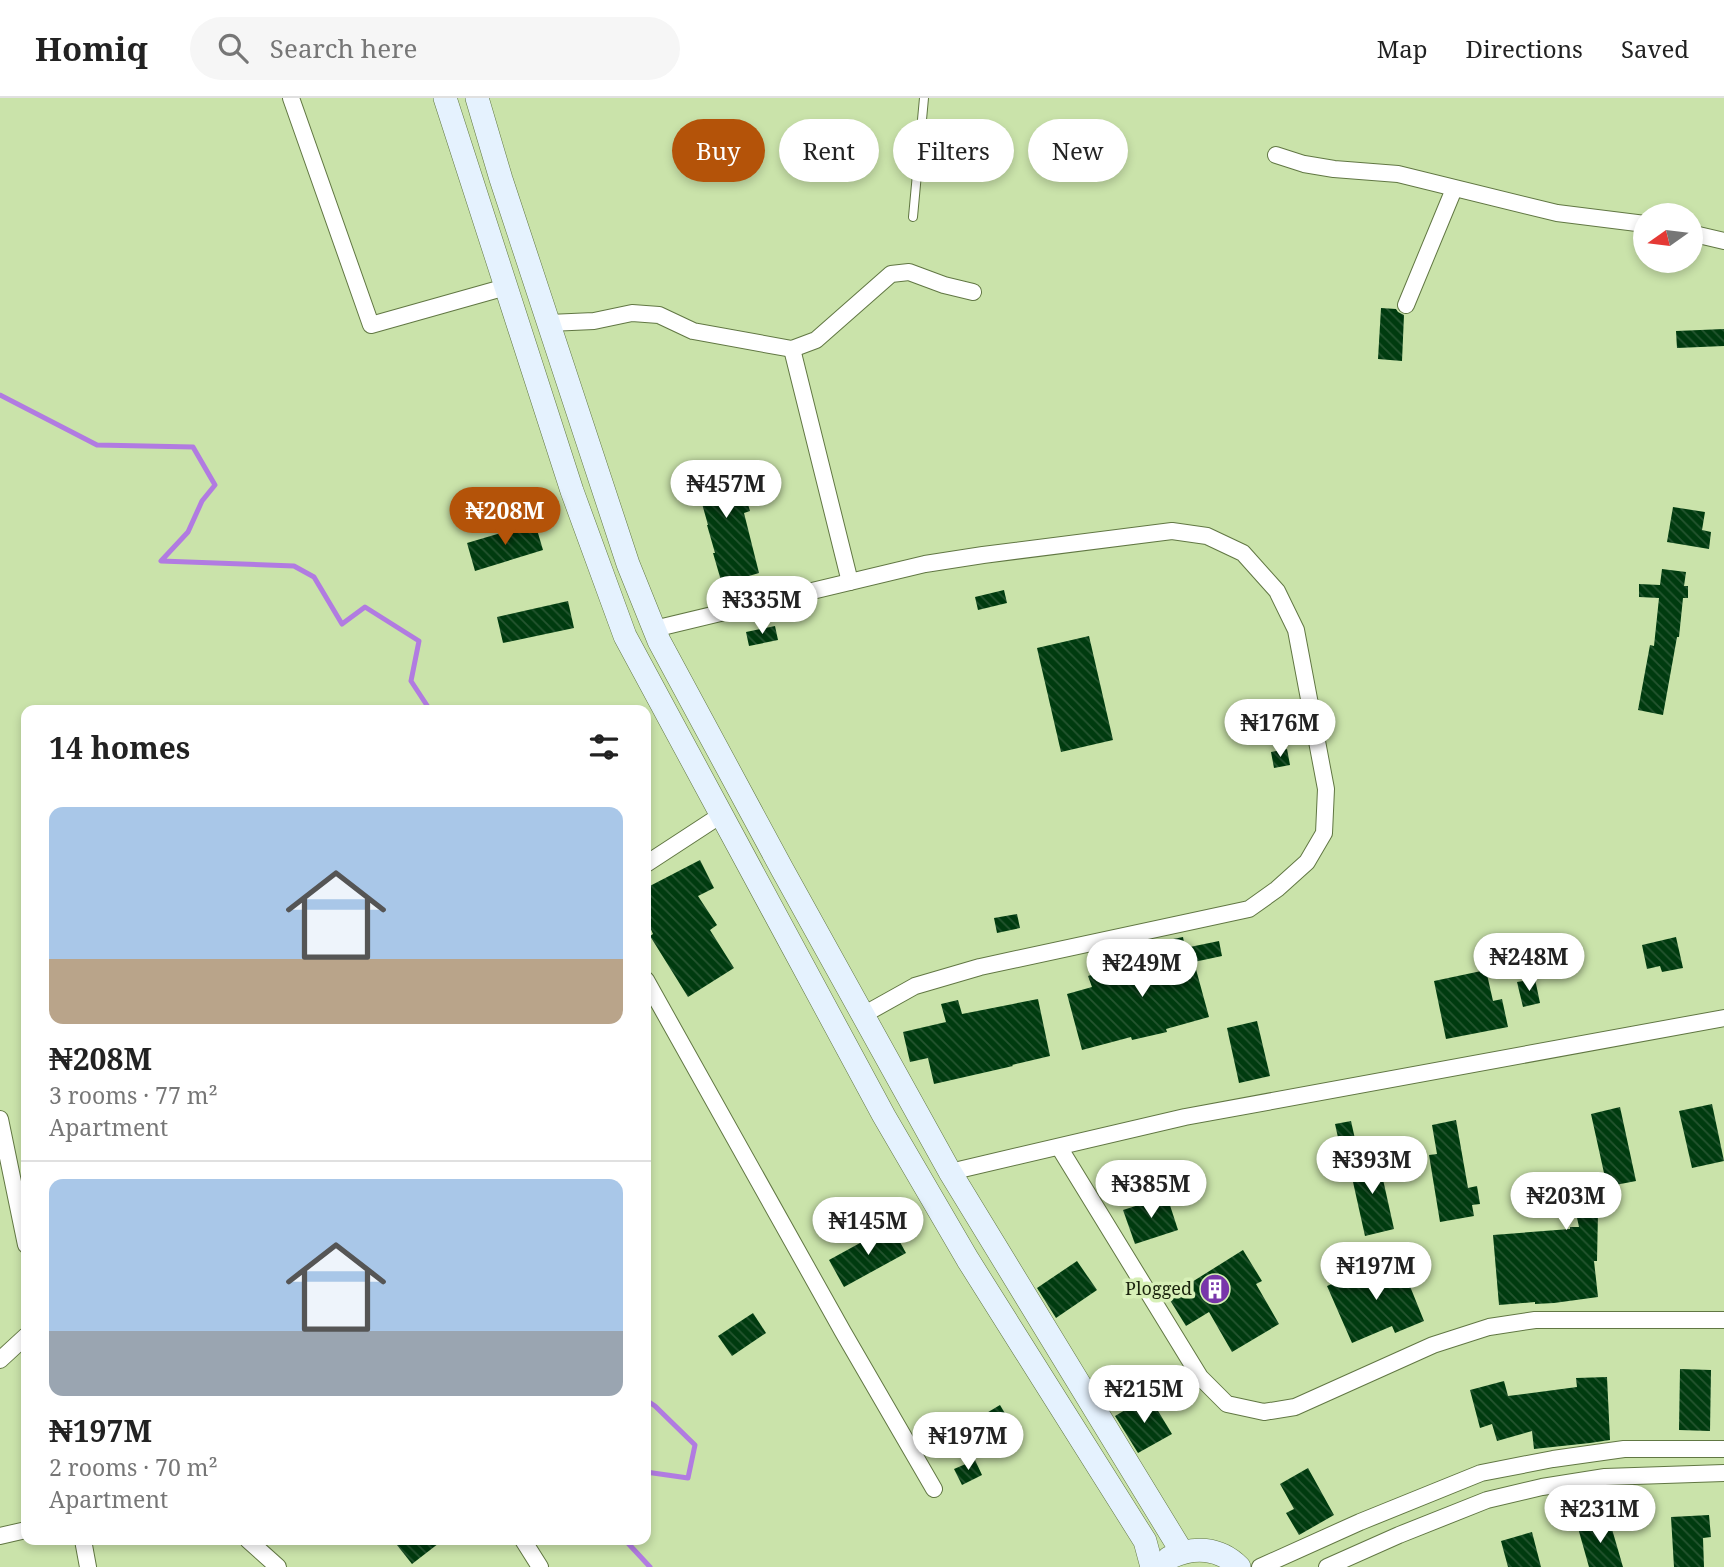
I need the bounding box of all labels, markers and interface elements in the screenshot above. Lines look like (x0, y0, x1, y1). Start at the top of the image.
search box (190, 17, 680, 80)
text: Homiq (35, 26, 148, 71)
icon: search (214, 29, 252, 67)
text: Search here (270, 30, 417, 66)
text: Map (1377, 32, 1428, 65)
text: Directions (1466, 32, 1583, 65)
text: Saved (1621, 32, 1689, 65)
chip: Buy (672, 119, 765, 182)
chip: Rent (779, 119, 879, 182)
chip: Filters (893, 119, 1014, 182)
chip: New (1028, 119, 1128, 182)
north arrow (1633, 203, 1703, 273)
map controls (1633, 203, 1703, 273)
pin: ₦457M (677, 460, 775, 520)
text: ₦457M (686, 467, 766, 499)
pin: ₦208M (456, 488, 554, 547)
text: ₦208M (465, 494, 545, 526)
pin: ₦335M (713, 576, 811, 636)
text: ₦335M (722, 583, 802, 615)
pin: ₦176M (1231, 700, 1329, 759)
text: ₦176M (1240, 706, 1320, 738)
text: 14 homes (49, 727, 190, 768)
icon: filters (585, 728, 623, 766)
icon: home (273, 852, 399, 978)
pin: ₦248M (1480, 934, 1578, 993)
pin: ₦249M (1093, 940, 1191, 999)
text: ₦248M (1489, 940, 1569, 972)
text: ₦249M (1102, 946, 1182, 978)
text: ₦208M (49, 1038, 152, 1079)
text: 3 rooms · 77 m² (49, 1079, 218, 1111)
text: Apartment (49, 1111, 168, 1143)
pin: ₦393M (1323, 1136, 1421, 1196)
text: ₦393M (1332, 1143, 1412, 1175)
pin: ₦385M (1102, 1160, 1200, 1220)
text: ₦385M (1111, 1167, 1191, 1199)
pin: ₦203M (1517, 1172, 1615, 1232)
text: ₦203M (1526, 1179, 1606, 1211)
pin: ₦145M (819, 1198, 917, 1257)
text: ₦145M (828, 1204, 908, 1236)
icon: home (273, 1224, 399, 1350)
pin: ₦197M (1327, 1242, 1425, 1302)
text: ₦197M (1336, 1249, 1416, 1281)
building icon: Plogged (1198, 1272, 1232, 1306)
place label: Plogged (1125, 1276, 1192, 1300)
pin: ₦215M (1095, 1366, 1193, 1425)
text: ₦215M (1104, 1372, 1184, 1404)
text: ₦197M (49, 1410, 152, 1451)
pin: ₦197M (919, 1412, 1017, 1472)
text: ₦197M (928, 1419, 1008, 1451)
text: 2 rooms · 70 m² (49, 1451, 218, 1483)
text: Apartment (49, 1483, 168, 1515)
pin: ₦231M (1551, 1486, 1649, 1545)
text: ₦231M (1560, 1492, 1640, 1524)

